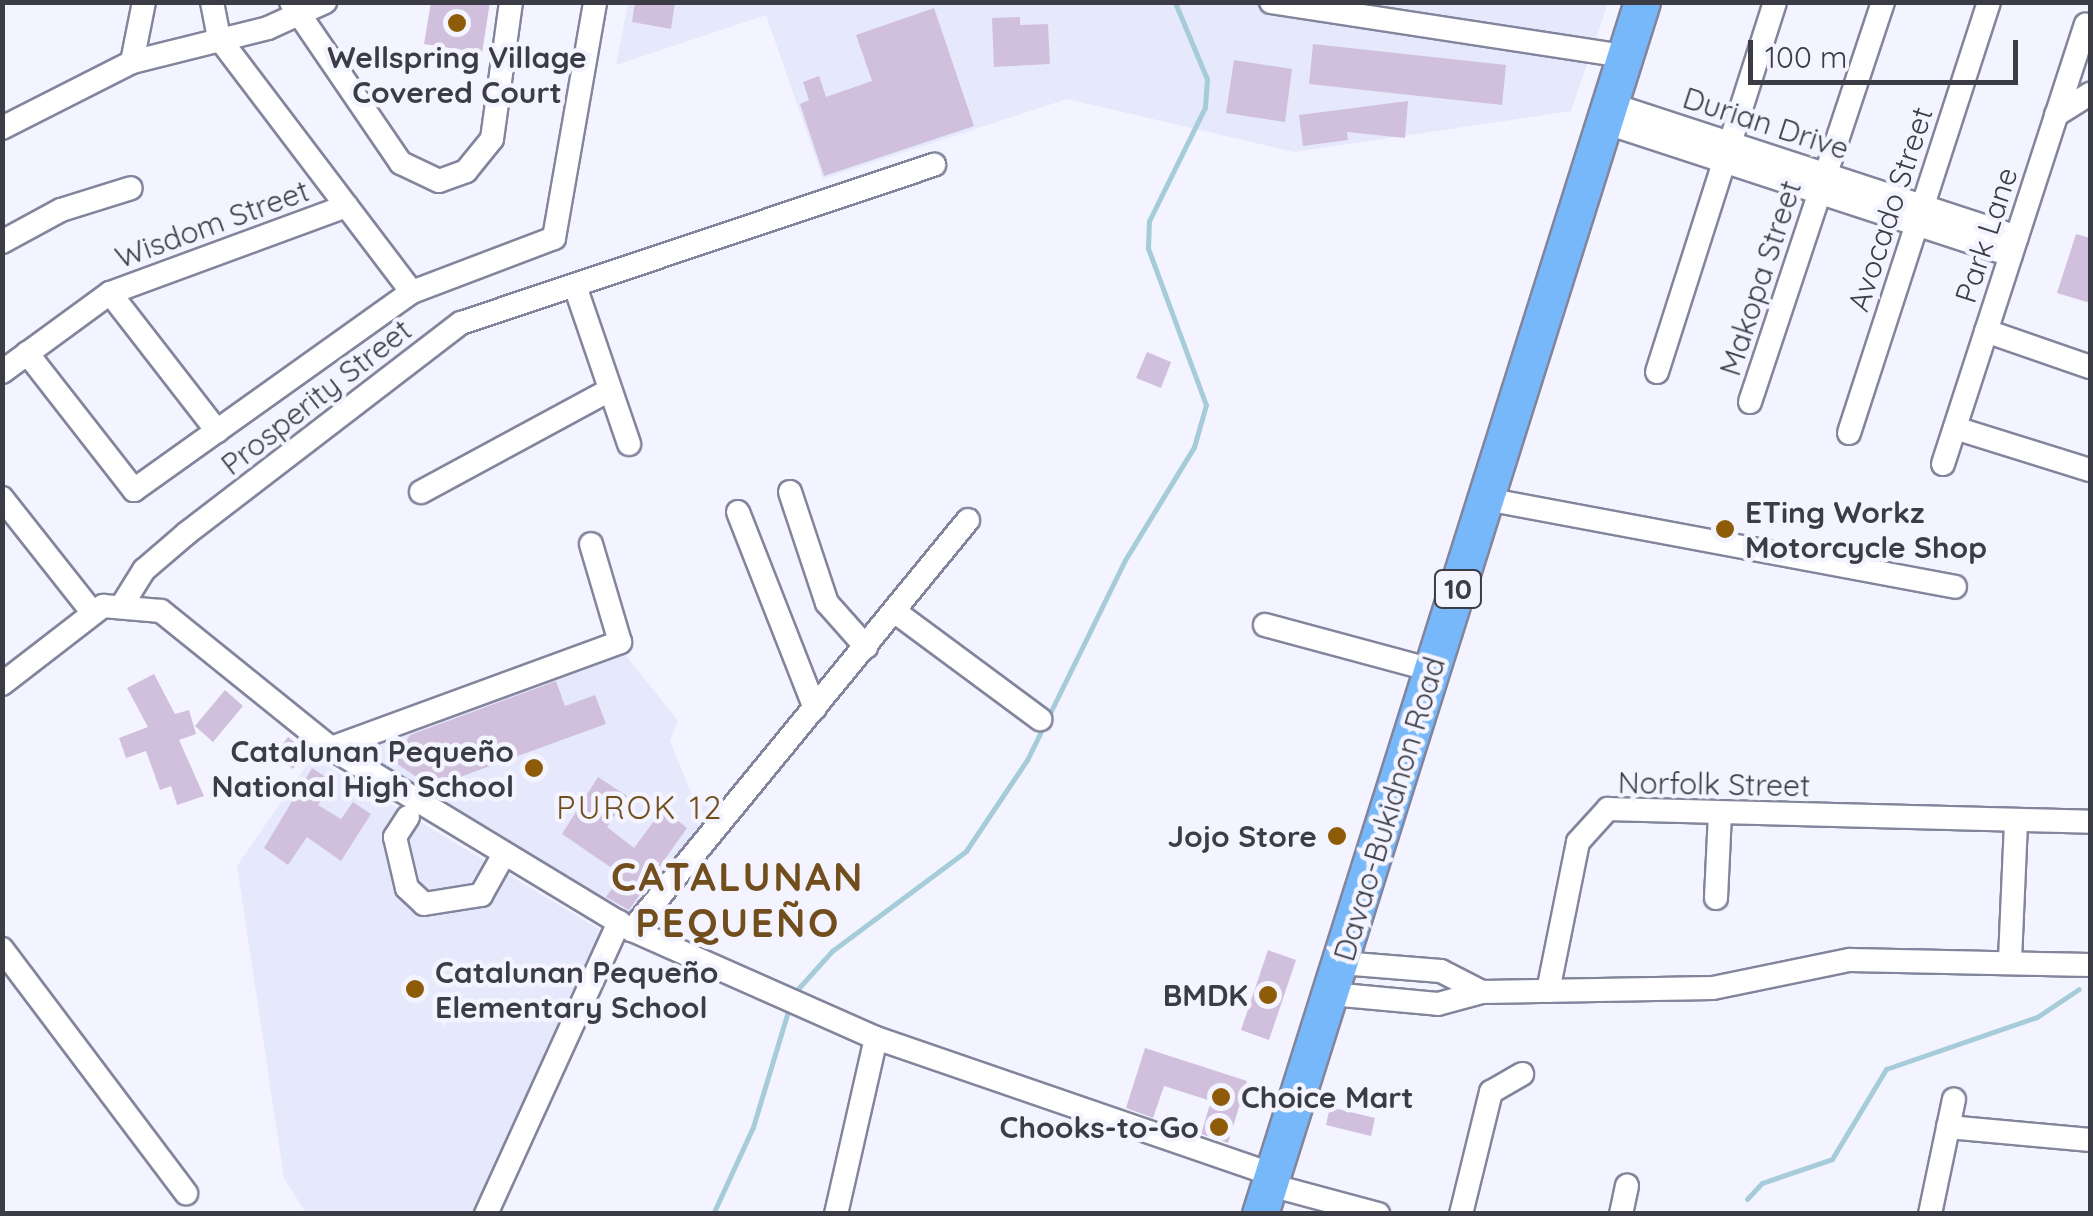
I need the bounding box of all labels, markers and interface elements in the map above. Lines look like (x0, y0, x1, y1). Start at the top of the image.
marker: Wellspring Village Covered Court (446, 12, 468, 34)
scale bar (1753, 20, 2023, 82)
text: 100 m (1765, 38, 1847, 76)
place label: Wellspring Village Covered Court (327, 39, 587, 110)
street label: Durian Drive (1678, 79, 1854, 167)
street label: Avocado Street (1840, 102, 1940, 316)
street label: Park Lane (1947, 163, 2025, 307)
street label: Wisdom Street (110, 172, 314, 276)
street label: Makopa Street (1712, 176, 1808, 380)
street label: Prosperity Street (214, 312, 418, 482)
place label: ETing Workz Motorcycle Shop (1745, 494, 1987, 564)
marker: ETing Workz Motorcycle Shop (1714, 518, 1736, 540)
road number: 10 (1433, 566, 1483, 612)
street label: Davao-Bukidnon Road (1326, 653, 1452, 965)
place label: Catalunan Pequeño National High School (211, 733, 514, 804)
marker: Catalunan Pequeño National High School (523, 757, 545, 779)
street label: Norfolk Street (1617, 764, 1811, 804)
district label: PUROK 12 (556, 788, 724, 826)
place label: Jojo Store (1168, 818, 1317, 854)
marker: Jojo Store (1326, 825, 1348, 847)
district label: CATALUNAN PEQUEÑO (611, 852, 865, 946)
place label: Catalunan Pequeño Elementary School (435, 954, 719, 1024)
place label: BMDK (1163, 977, 1248, 1013)
marker: Catalunan Pequeño Elementary School (404, 978, 426, 1000)
marker: BMDK (1257, 984, 1279, 1006)
place label: Choice Mart (1241, 1079, 1414, 1115)
marker: Choice Mart (1210, 1086, 1232, 1108)
place label: Chooks-to-Go (1000, 1109, 1199, 1145)
marker: Chooks-to-Go (1208, 1116, 1230, 1138)

